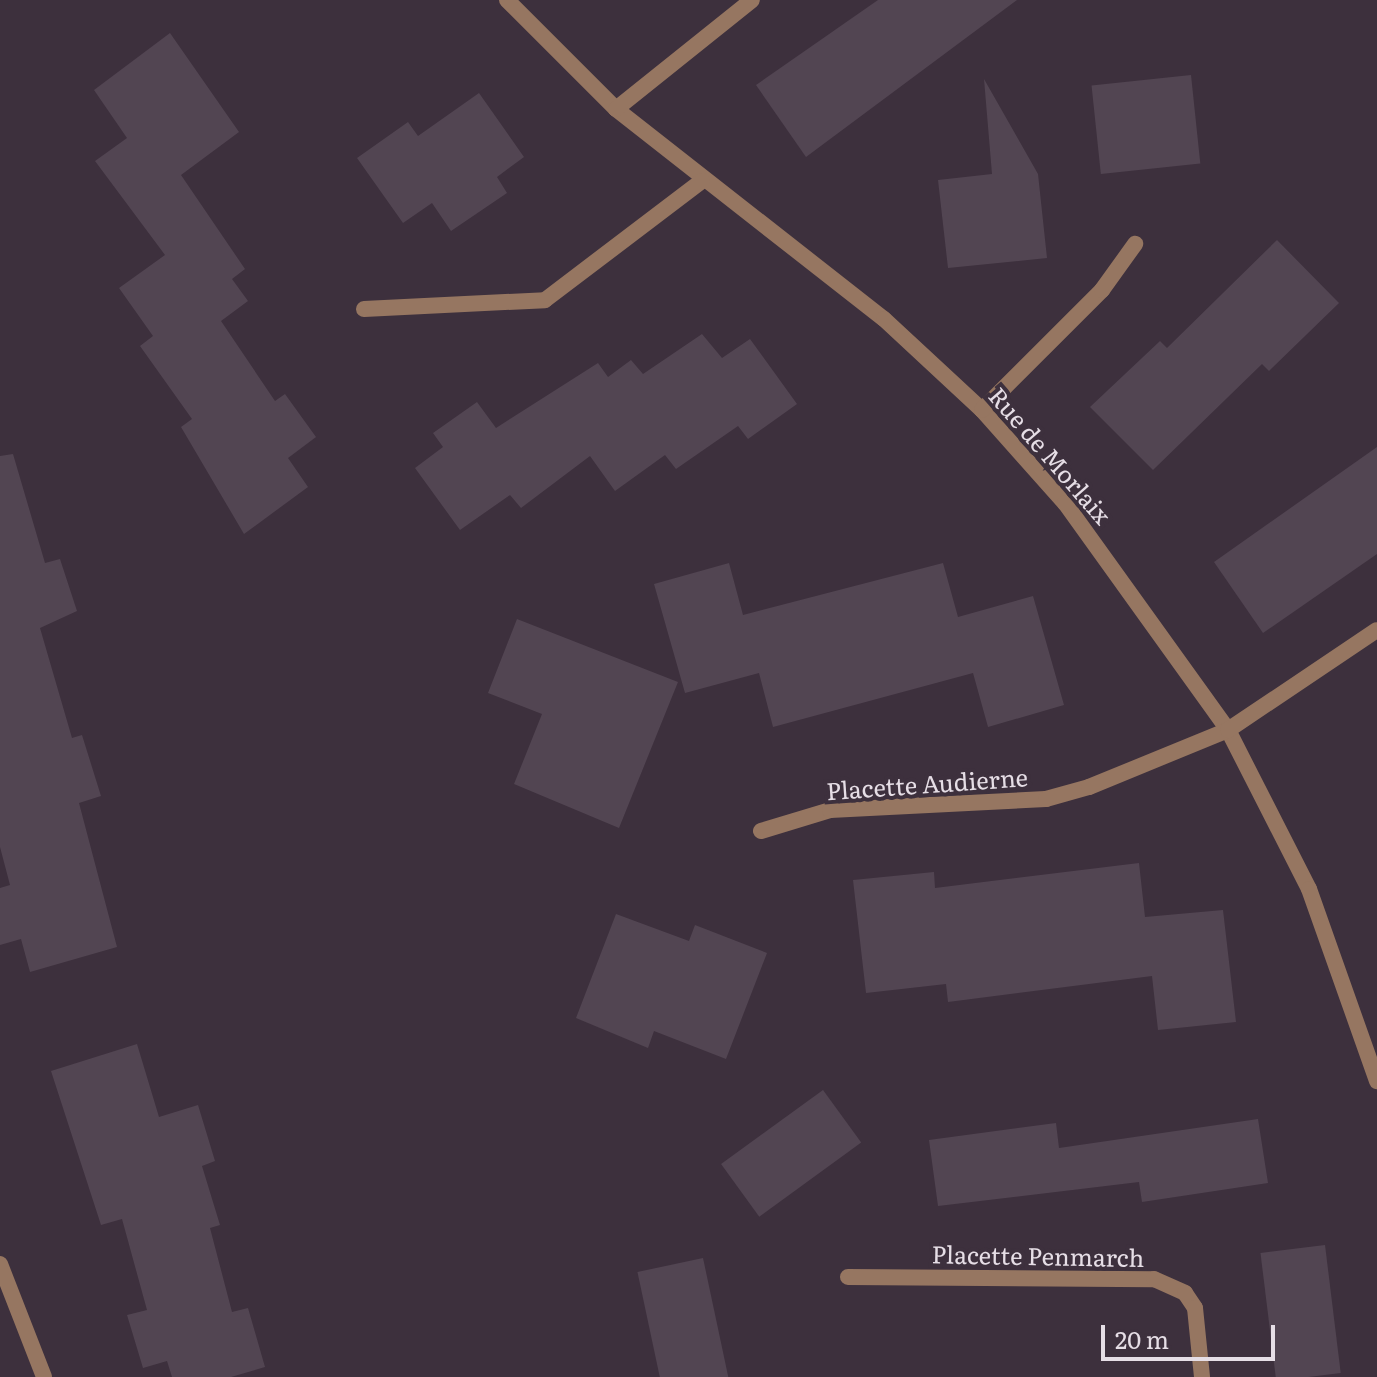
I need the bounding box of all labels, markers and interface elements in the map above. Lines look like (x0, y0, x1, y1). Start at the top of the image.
street label: Rue de Morlaix (984, 381, 1118, 529)
street label: Placette Audierne (825, 762, 1029, 804)
street label: Placette Penmarch (931, 1239, 1145, 1271)
scale bar (1105, 1309, 1279, 1359)
text: 20 m (1115, 1321, 1169, 1356)

